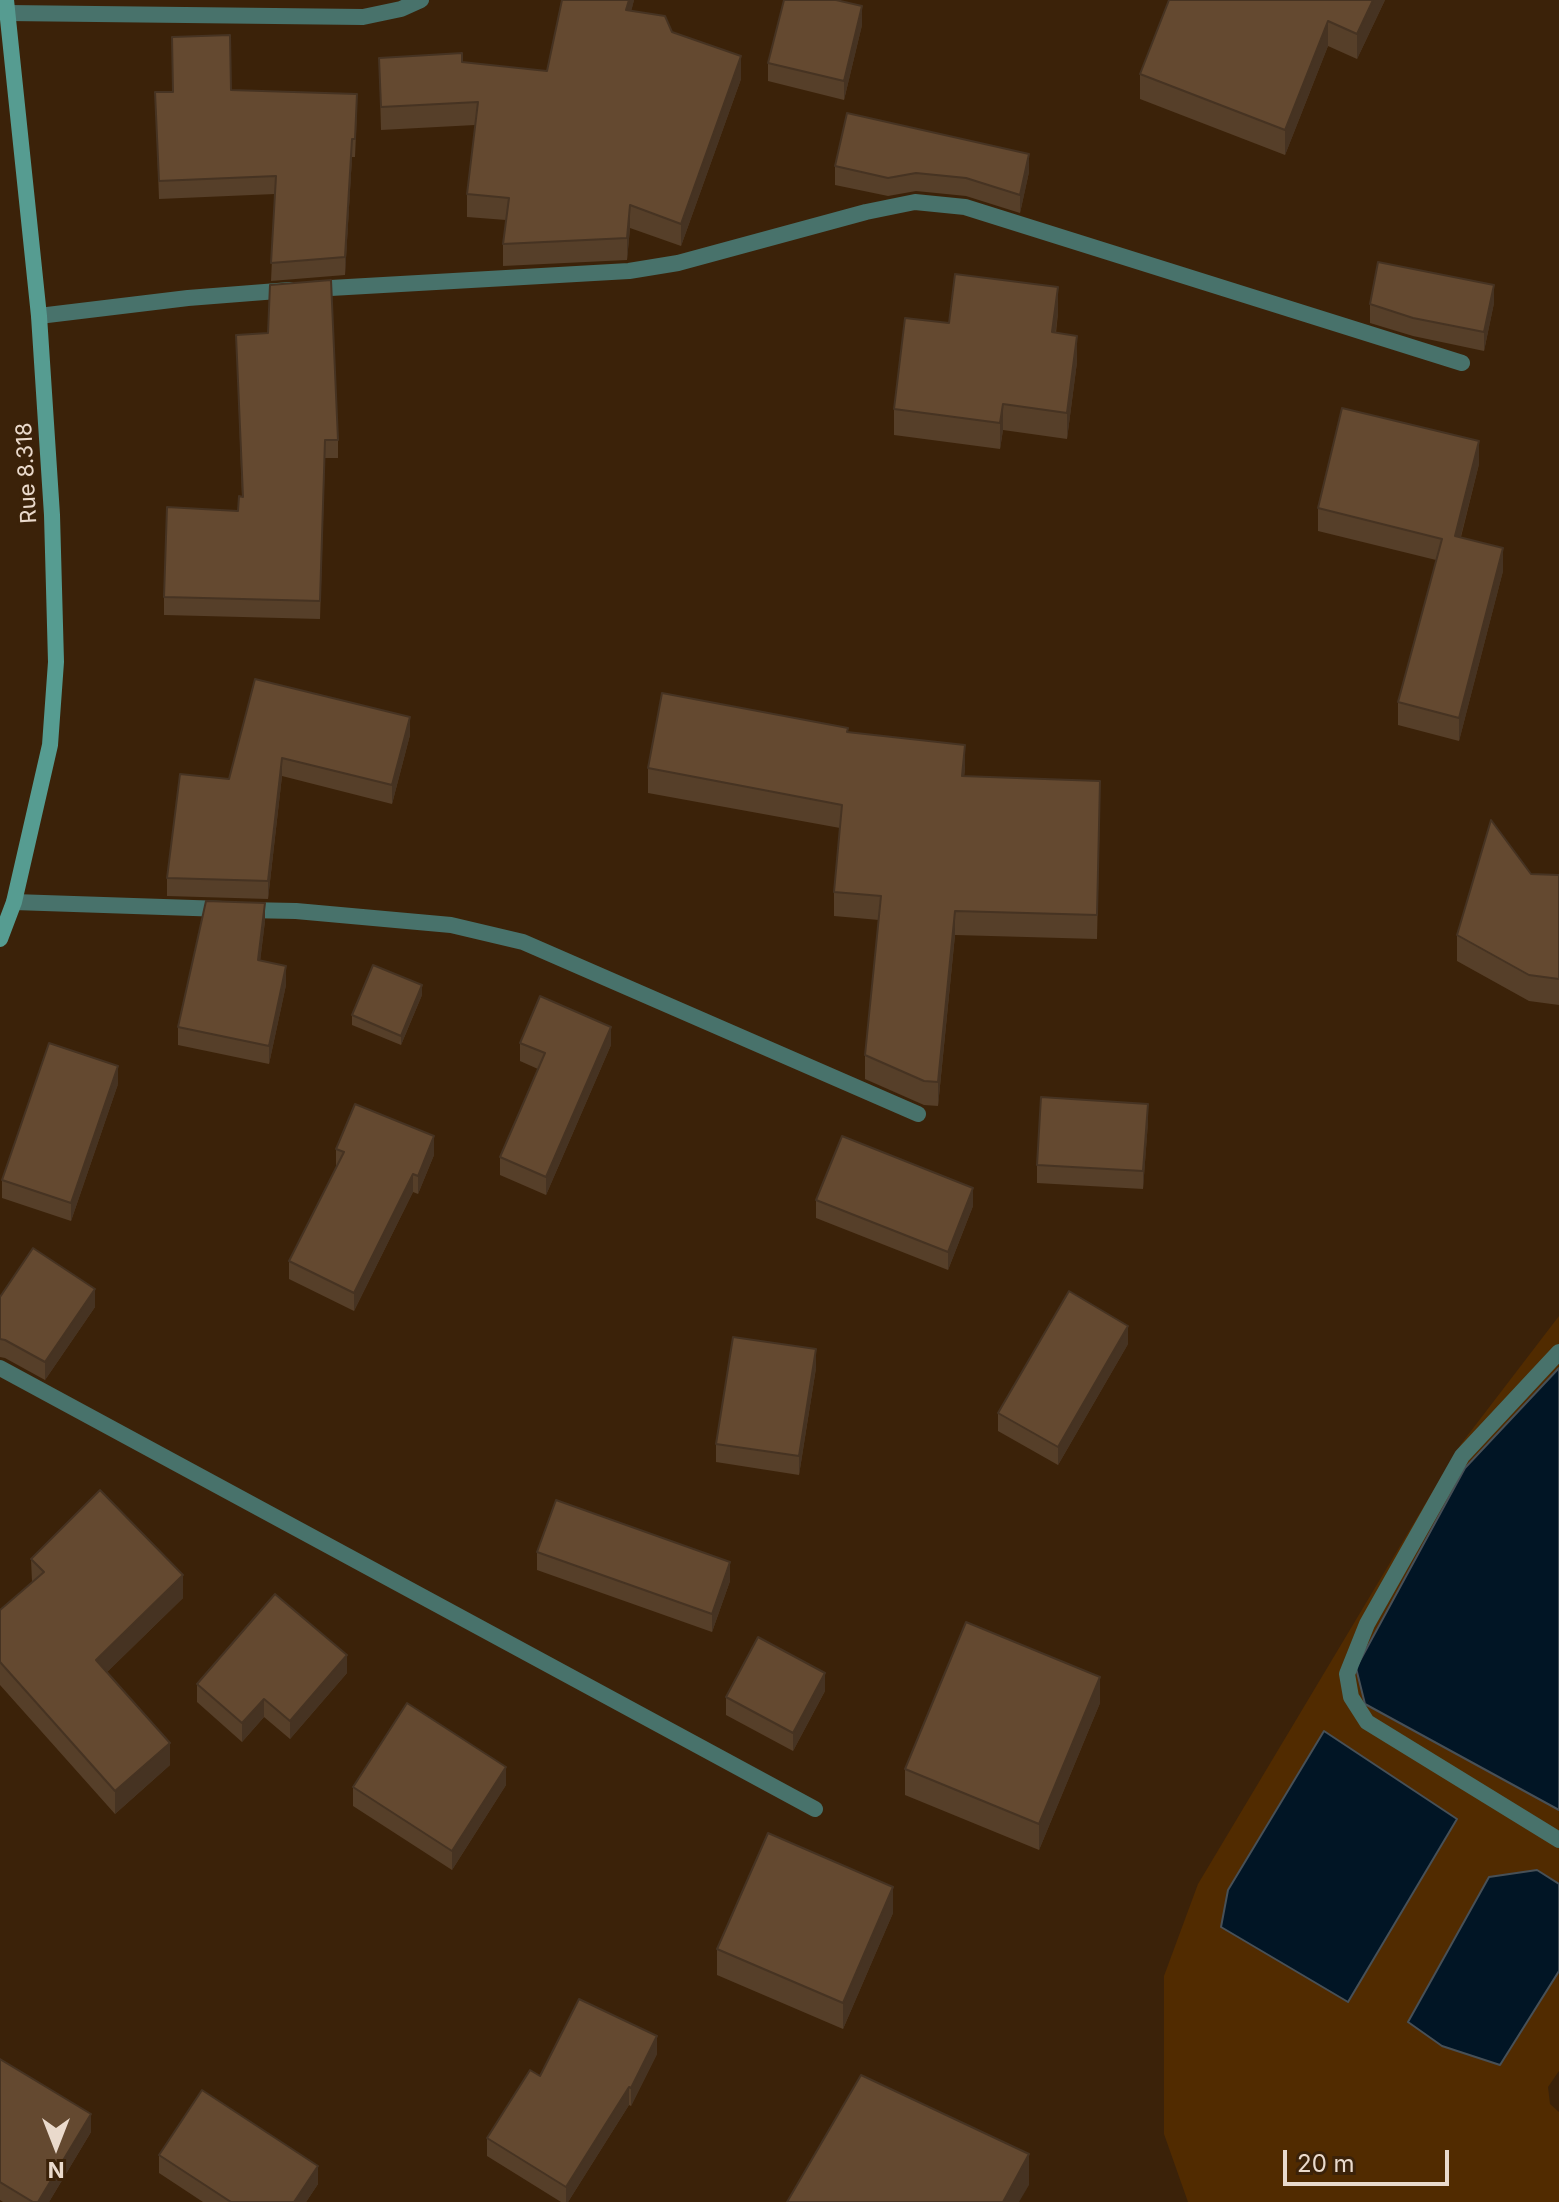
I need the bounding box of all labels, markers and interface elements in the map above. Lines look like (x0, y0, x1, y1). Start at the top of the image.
street label: Rue 8.318 (11, 422, 43, 524)
north arrow (16, 2106, 96, 2186)
scale bar (1287, 2134, 1453, 2184)
text: 20 m (1297, 2149, 1355, 2178)
text: N (48, 2157, 64, 2183)

